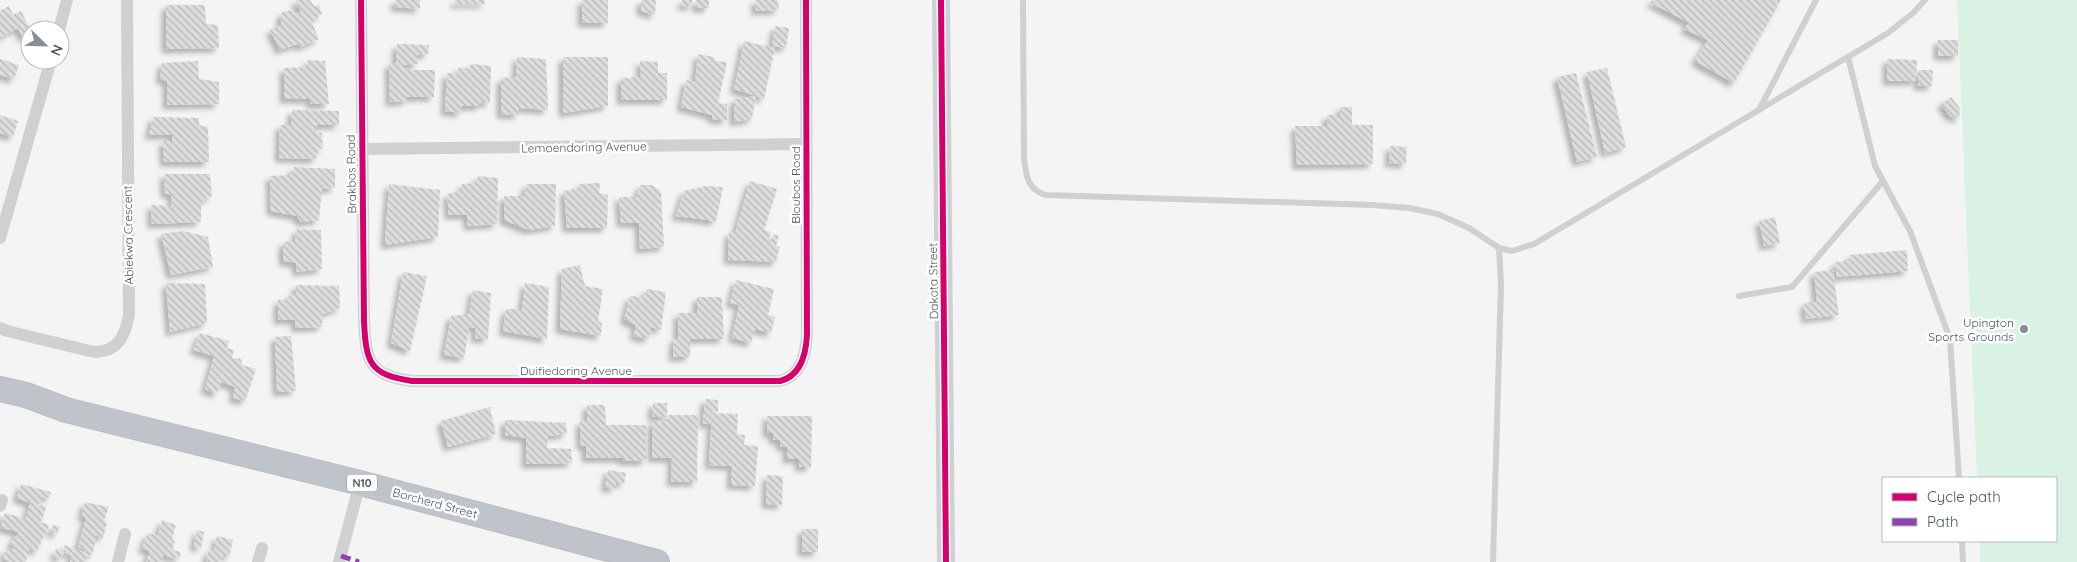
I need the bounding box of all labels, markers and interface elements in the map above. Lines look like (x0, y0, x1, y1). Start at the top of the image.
north arrow (20, 20, 70, 70)
text: N (47, 42, 67, 58)
street label: Brakbos Road (343, 134, 359, 214)
street label: Lemoendoring Avenue (521, 138, 647, 156)
street label: Bloubos Road (788, 146, 803, 224)
street label: Abiekwa Crescent (120, 185, 136, 285)
street label: Dakota Street (925, 243, 941, 319)
place label: Upington Sports Grounds (1928, 315, 2014, 344)
marker: Upington Sports Grounds (2018, 323, 2030, 335)
street label: Duifiedoring Avenue (520, 363, 632, 378)
road number: N10 (347, 474, 377, 492)
legend (1882, 477, 2057, 542)
street label: Borcherd Street (391, 485, 479, 521)
text: Cycle path (1927, 487, 2001, 506)
text: Path (1927, 512, 1959, 531)

